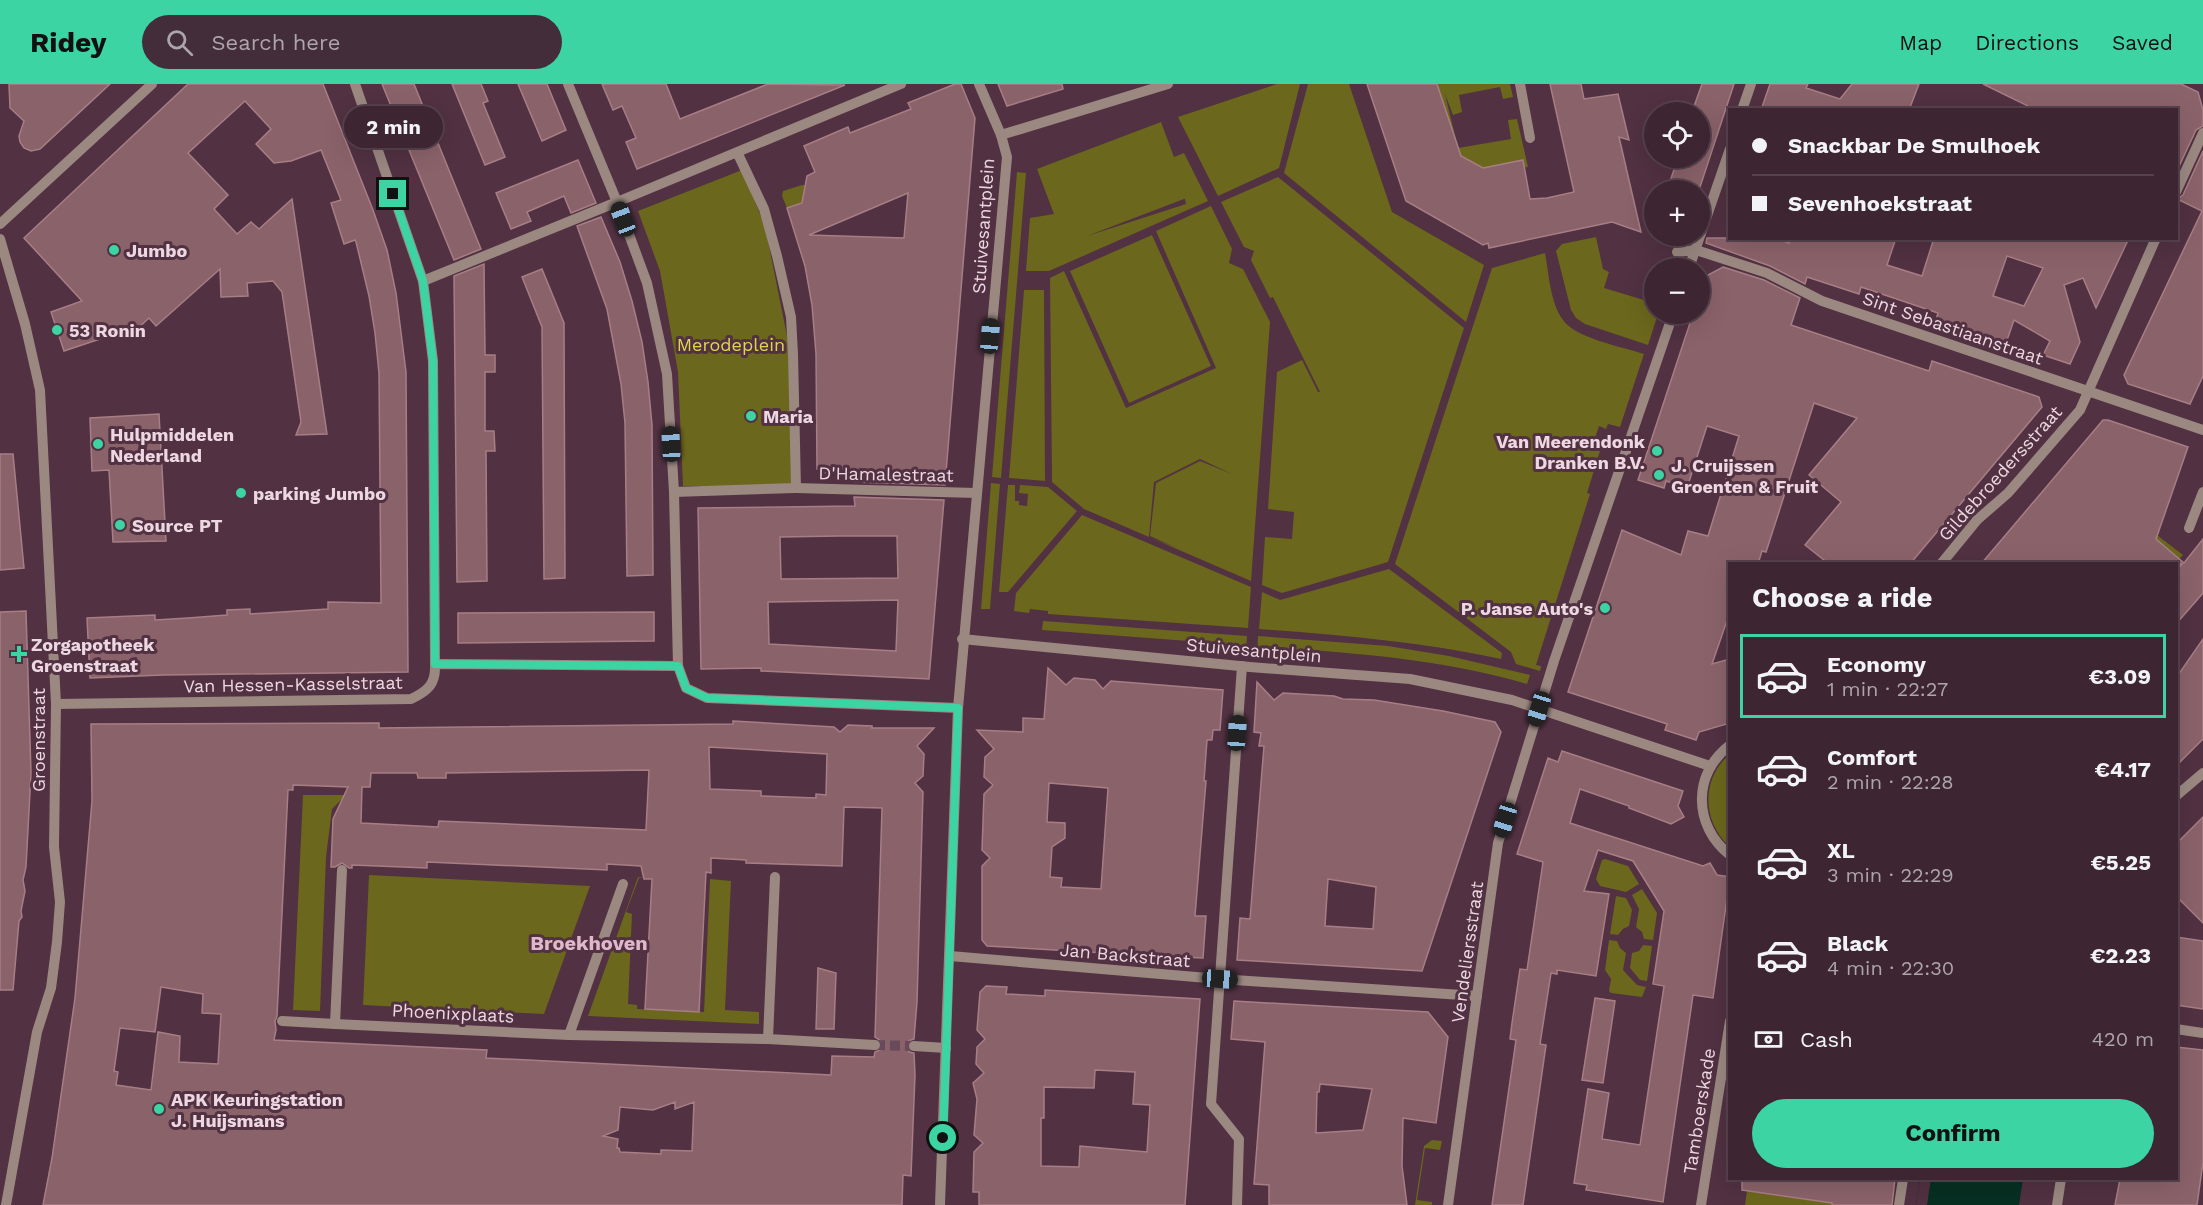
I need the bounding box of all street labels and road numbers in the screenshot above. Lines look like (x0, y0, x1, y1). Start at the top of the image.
street label: Stuivesantplein (968, 157, 998, 295)
street label: Sint Sebastiaanstraat (1860, 287, 2046, 369)
street label: Gildebroedersstraat (1934, 401, 2066, 545)
street label: D'Hamalestraat (818, 462, 954, 486)
street label: Stuivesantplein (1185, 634, 1323, 666)
street label: Van Hessen-Kasselstraat (183, 672, 403, 696)
street label: Groenstraat (28, 687, 49, 792)
street label: Vendeliersstraat (1447, 879, 1487, 1024)
street label: Jan Backstraat (1059, 939, 1192, 971)
street label: Phoenixplaats (391, 999, 515, 1027)
street label: Tamboerskade (1679, 1047, 1719, 1175)

